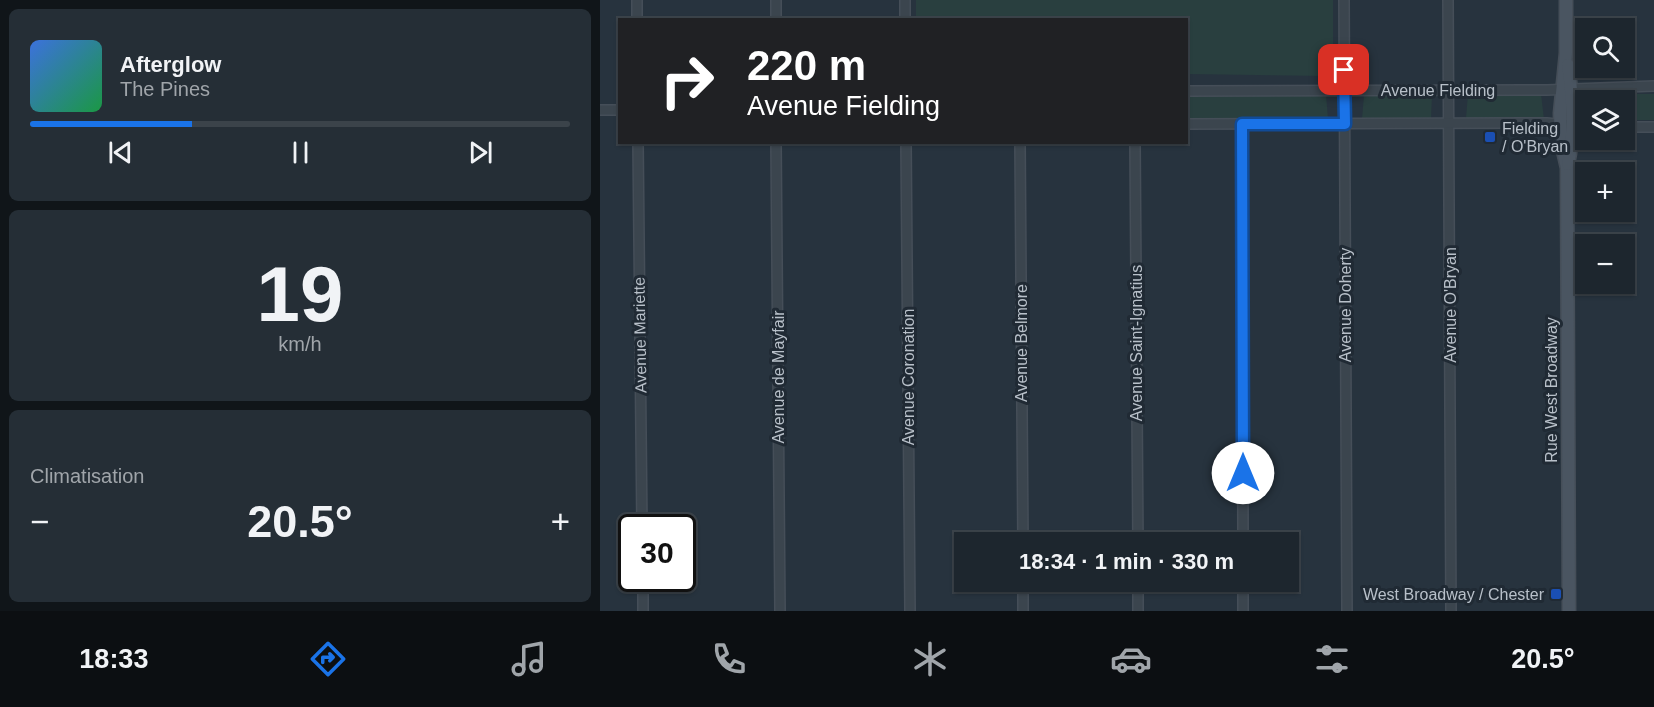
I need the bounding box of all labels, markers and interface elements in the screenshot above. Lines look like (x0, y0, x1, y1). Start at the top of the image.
map controls (1575, 18, 1635, 294)
button: search (1575, 18, 1635, 78)
icon: right (648, 42, 726, 120)
text: 220 m (747, 42, 866, 89)
pin (1318, 44, 1369, 95)
text: Afterglow (120, 52, 221, 77)
icon: arrive (1327, 53, 1360, 86)
text: The Pines (120, 78, 210, 100)
street label: Avenue Fielding (1381, 82, 1495, 99)
button: layers (1575, 90, 1635, 150)
text: Avenue Fielding (747, 91, 940, 121)
place label: Fielding / O'Bryan (1502, 120, 1568, 155)
marker: Fielding / O'Bryan (1483, 130, 1497, 144)
icon: previous (104, 136, 137, 169)
icon: pause (284, 136, 317, 169)
icon: next (464, 136, 497, 169)
button: + (1575, 162, 1635, 222)
button: − (1575, 234, 1635, 294)
street label: Avenue O'Bryan (1442, 247, 1459, 363)
street label: Avenue Doherty (1337, 248, 1354, 362)
text: 19 (257, 250, 343, 338)
street label: Avenue Saint-Ignatius (1128, 265, 1145, 421)
street label: Avenue Mariette (630, 277, 650, 393)
street label: Avenue Belmore (1013, 284, 1030, 402)
street label: Avenue Coronation (900, 309, 917, 445)
street label: Avenue de Mayfair (770, 310, 787, 444)
street label: Rue West Broadway (1543, 317, 1560, 463)
text: km/h (278, 333, 322, 355)
position arrow (1211, 441, 1275, 505)
text: Climatisation (30, 465, 144, 487)
text: 20.5° (247, 496, 353, 547)
text: − (30, 503, 49, 540)
text: + (551, 503, 570, 540)
speed limit sign: 30 (618, 514, 696, 592)
text: 18:34 · 1 min · 330 m (1019, 549, 1234, 574)
place label: West Broadway / Chester (1363, 586, 1545, 603)
marker: West Broadway / Chester (1549, 587, 1563, 601)
icon: directions (307, 638, 349, 680)
icon: music (508, 638, 550, 680)
icon: phone (708, 638, 750, 680)
icon: climate (909, 638, 951, 680)
icon: car (1110, 638, 1152, 680)
icon: filters (1311, 638, 1353, 680)
text: 18:33 (79, 644, 148, 674)
text: 20.5° (1511, 644, 1575, 674)

